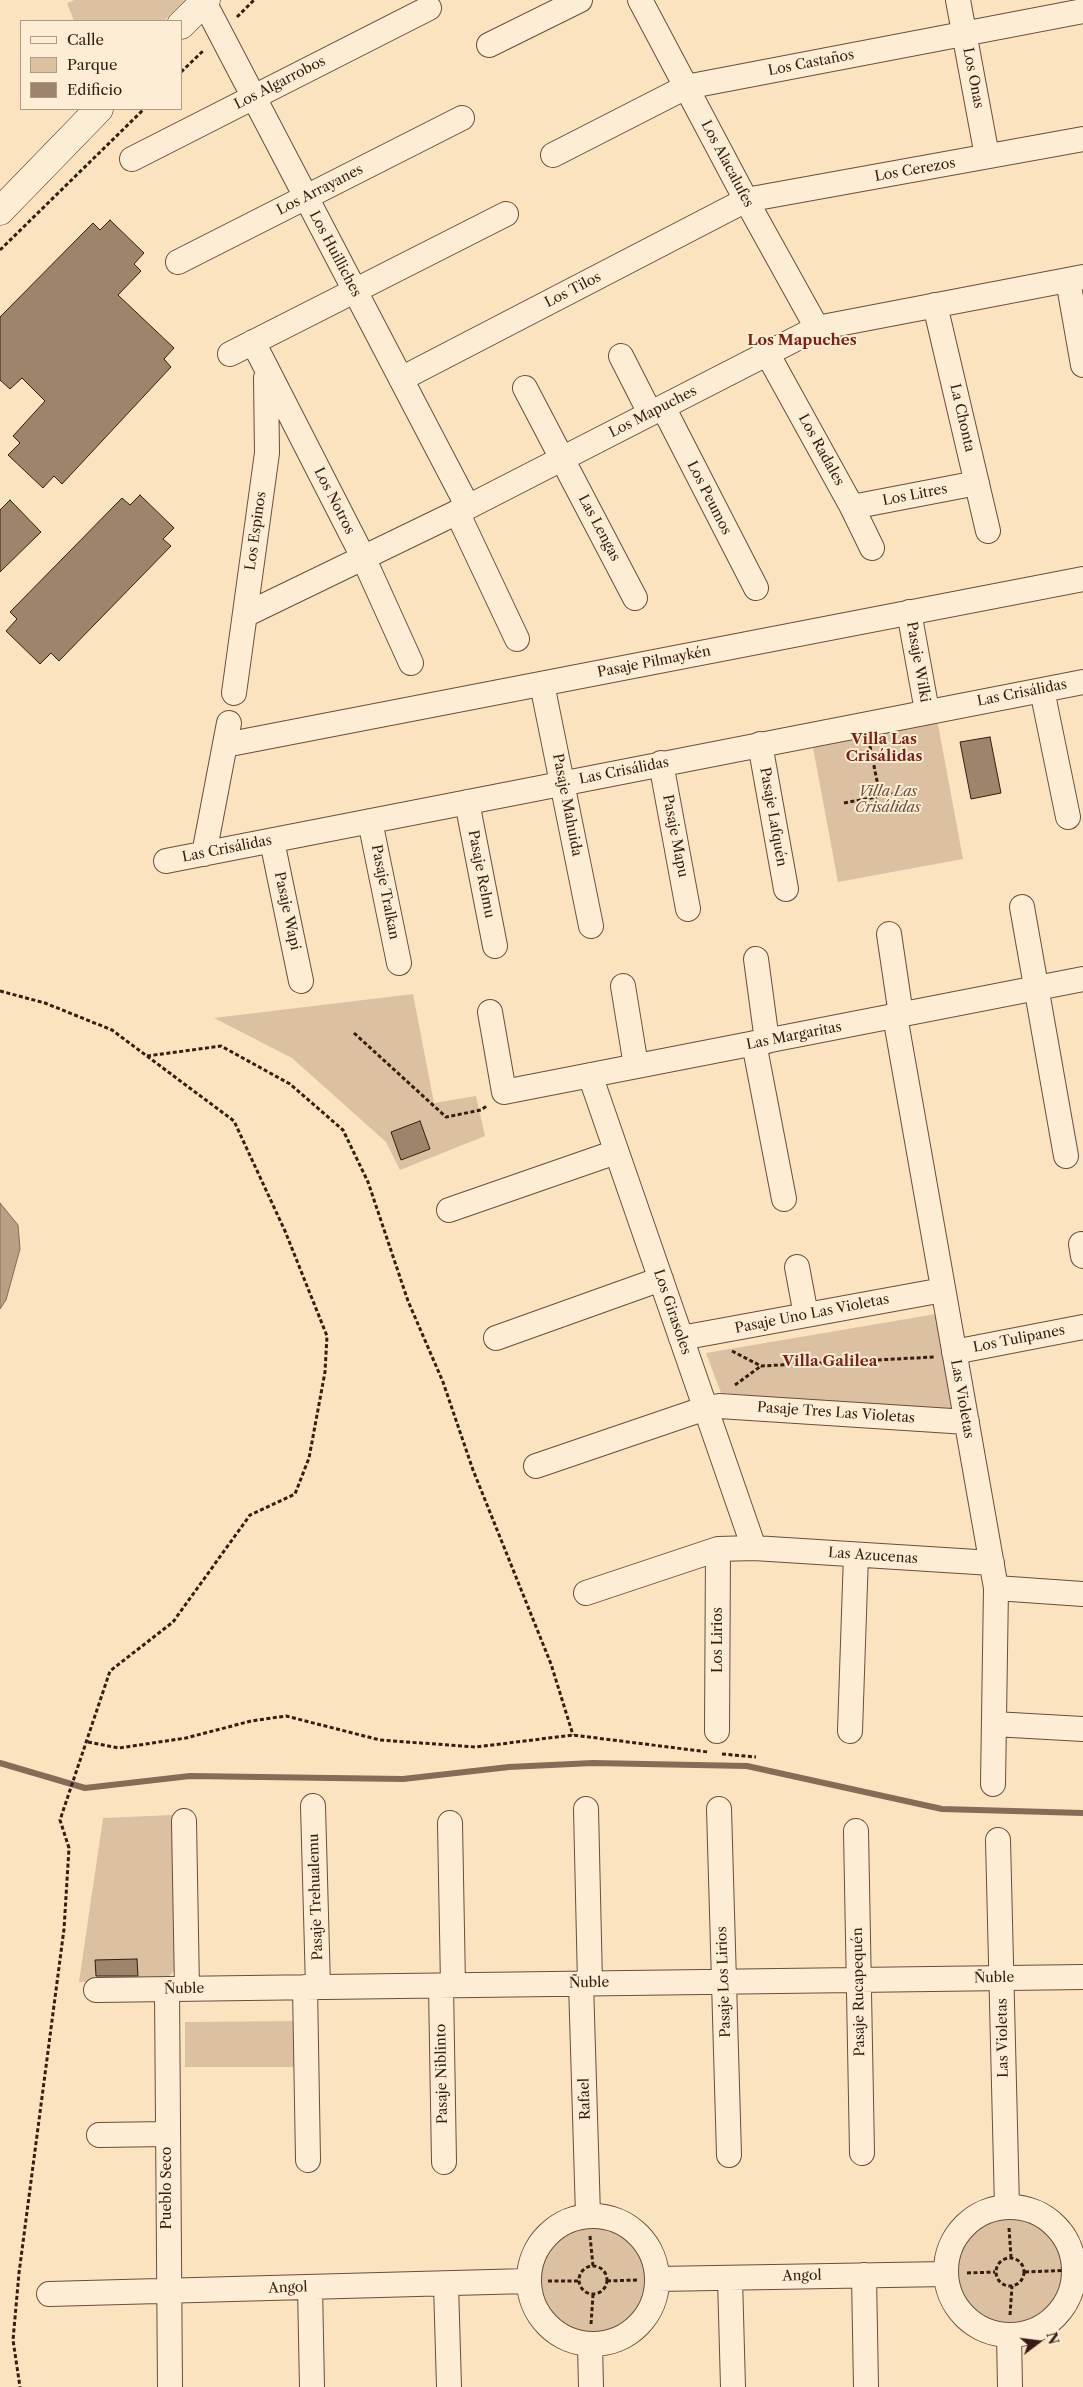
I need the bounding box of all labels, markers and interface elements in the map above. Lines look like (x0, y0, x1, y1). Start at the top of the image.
legend (20, 20, 182, 110)
text: Calle (67, 30, 104, 49)
street label: Los Castaños (767, 46, 855, 80)
street label: Los Onas (959, 46, 987, 110)
street label: Los Algarrobos (232, 53, 328, 113)
text: Parque (67, 55, 117, 74)
text: Edificio (67, 80, 122, 99)
street label: Los Alacalufes (697, 118, 757, 210)
street label: Los Cerezos (873, 155, 957, 185)
street label: Los Arrayanes (274, 161, 366, 219)
street label: Los Huilliches (305, 208, 365, 300)
street label: Los Tilos (542, 269, 604, 311)
district label: Los Mapuches (747, 332, 857, 350)
street label: La Chonta (946, 382, 978, 454)
street label: Los Mapuches (606, 383, 700, 441)
street label: Los Radales (794, 411, 848, 489)
street label: Los Peumos (683, 458, 735, 538)
street label: Los Notros (310, 465, 358, 537)
street label: Los Litres (881, 480, 949, 510)
street label: Los Espinos (242, 490, 270, 572)
street label: Las Lengas (574, 492, 624, 564)
street label: Pasaje Wilki (903, 620, 933, 704)
street label: Pasaje Pilmaykén (596, 643, 712, 681)
street label: Las Crisálidas (976, 676, 1068, 710)
district label: Villa Las Crisálidas (846, 731, 922, 766)
street label: Pasaje Mahuida (549, 752, 585, 858)
street label: Las Crisálidas (578, 754, 670, 788)
street label: Pasaje Lafquén (756, 766, 790, 868)
park label: Villa Las Crisálidas (855, 784, 921, 816)
street label: Pasaje Mapu (659, 793, 691, 879)
street label: Pasaje Relmu (464, 829, 498, 919)
street label: Las Crisálidas (181, 832, 273, 866)
street label: Pasaje Tralkan (368, 843, 402, 941)
street label: Pasaje Wapi (270, 870, 304, 952)
street label: Las Margaritas (745, 1019, 843, 1053)
street label: Los Girasoles (650, 1267, 694, 1357)
street label: Pasaje Uno Las Violetas (733, 1291, 891, 1337)
street label: Los Tulipanes (972, 1322, 1066, 1356)
district label: Villa Galilea (783, 1353, 877, 1371)
street label: Las Violetas (947, 1358, 977, 1440)
street label: Pasaje Tres Las Violetas (756, 1399, 916, 1427)
street label: Las Azucenas (828, 1544, 918, 1568)
street label: Los Lirios (710, 1607, 726, 1673)
street label: Pasaje Trehualemu (305, 1833, 327, 1961)
street label: Pasaje Los Lirios (714, 1926, 734, 2038)
street label: Pasaje Rucapequén (849, 1927, 869, 2057)
street label: Ñuble (974, 1969, 1014, 1987)
street label: Ñuble (569, 1974, 609, 1992)
street label: Ñuble (164, 1980, 204, 1998)
street label: Las Violetas (994, 1998, 1012, 2078)
street label: Pasaje Niblinto (433, 2024, 451, 2124)
street label: Rafael (576, 2078, 594, 2120)
street label: Pueblo Seco (159, 2147, 175, 2229)
street label: Angol (782, 2267, 822, 2285)
street label: Angol (268, 2279, 308, 2297)
north arrow (1013, 2317, 1063, 2367)
text: N (1042, 2330, 1063, 2346)

